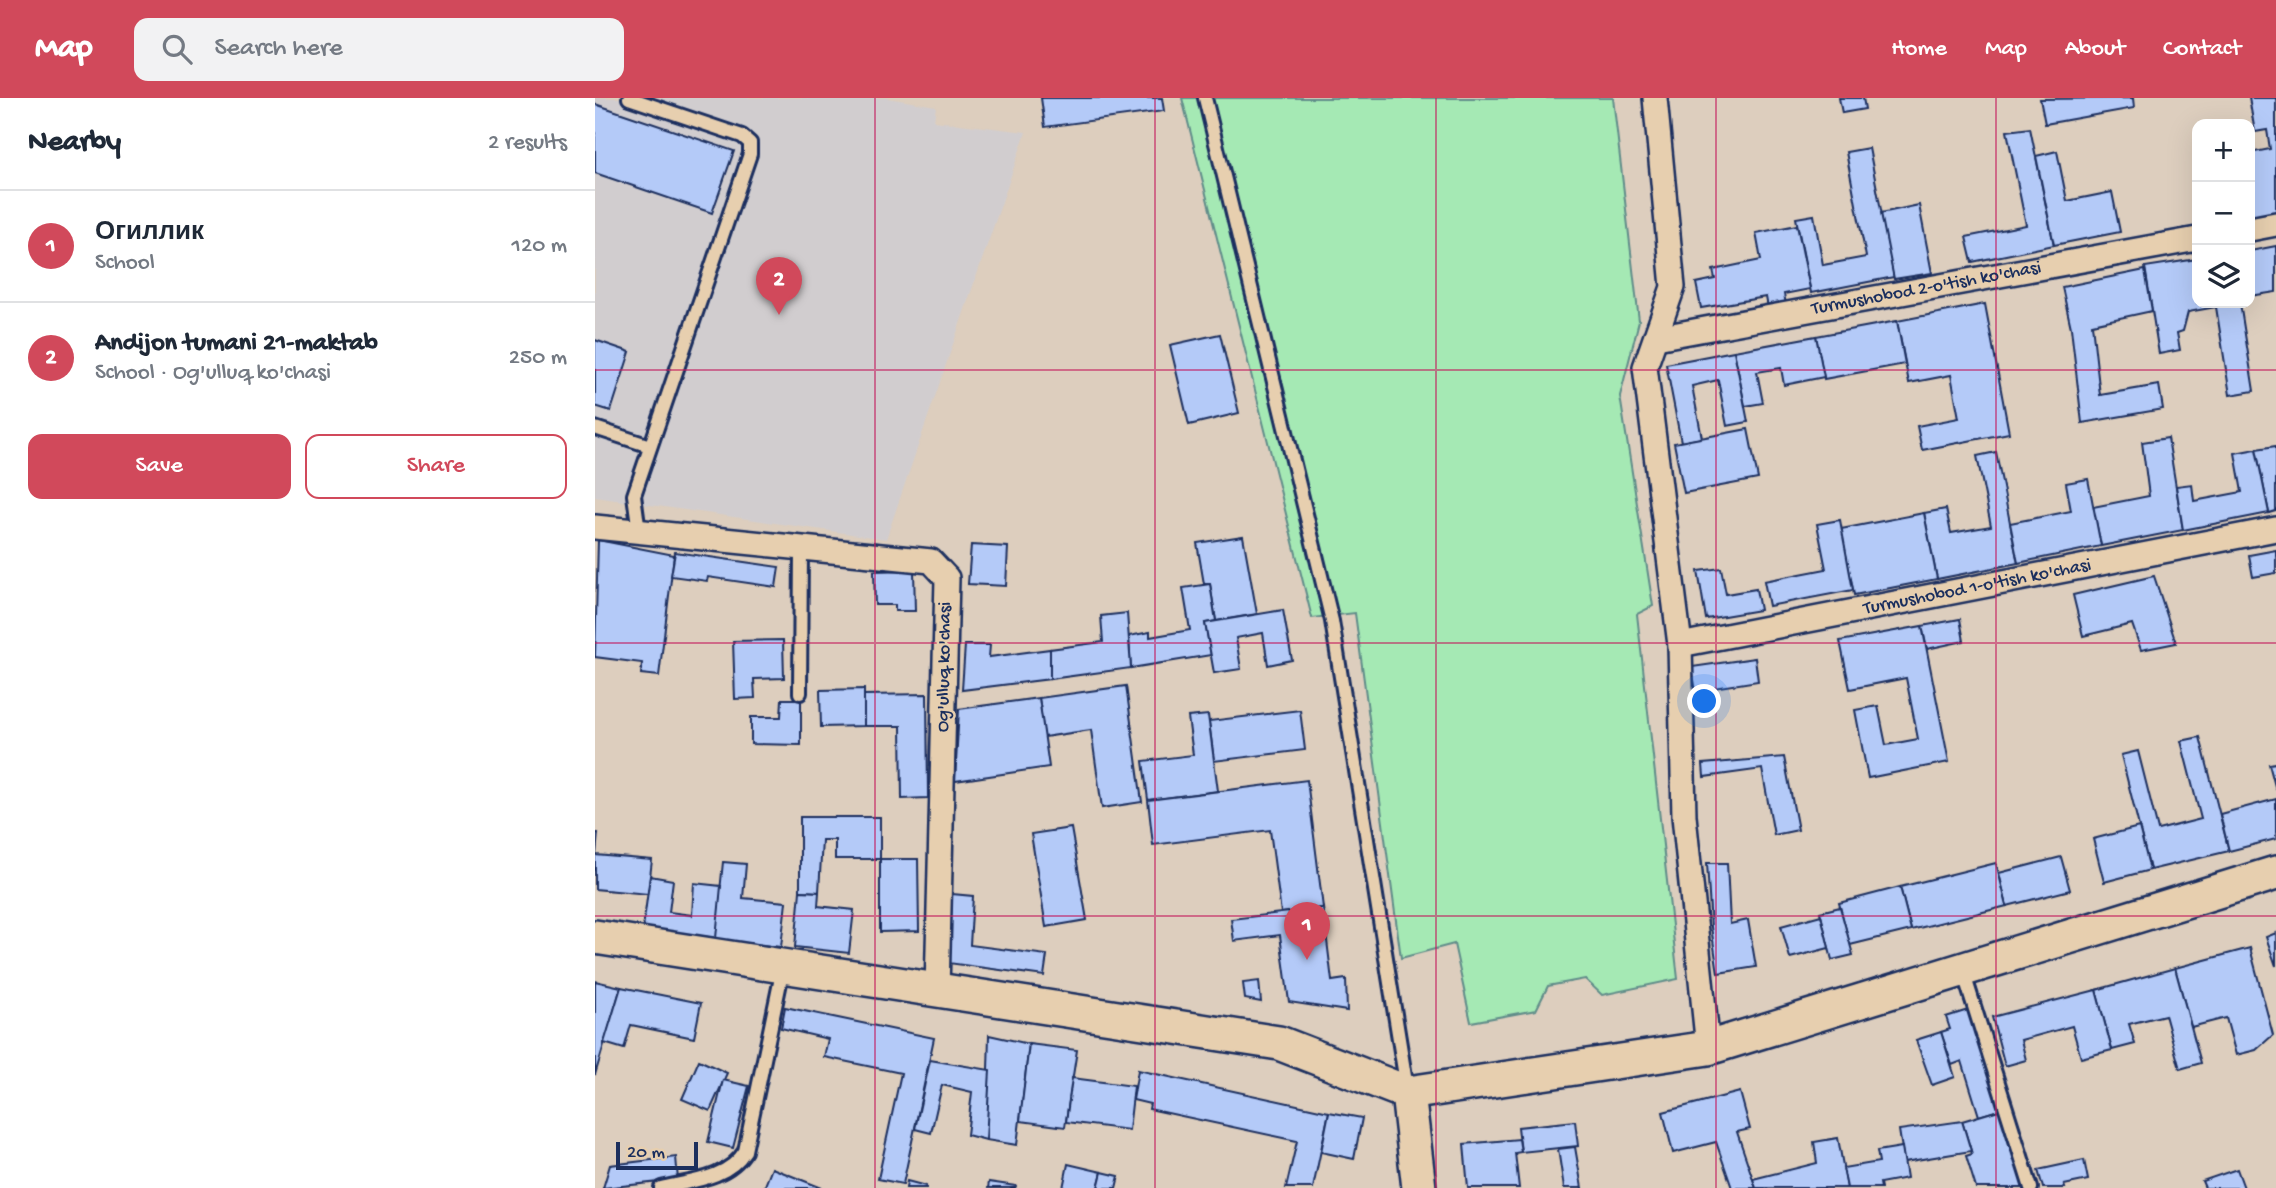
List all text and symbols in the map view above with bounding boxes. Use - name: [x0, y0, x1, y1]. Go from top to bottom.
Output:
- search box: [134, 18, 624, 81]
- text: Map: [35, 30, 92, 68]
- icon: search: [158, 30, 196, 68]
- text: Search here: [214, 34, 343, 65]
- text: Home: [1891, 35, 1947, 64]
- text: Map: [1985, 35, 2027, 64]
- text: About: [2065, 35, 2125, 64]
- text: Contact: [2163, 35, 2241, 64]
- map controls: [2192, 119, 2255, 308]
- button: +: [2192, 119, 2255, 182]
- text: Nearby: [28, 126, 121, 161]
- text: 2 results: [488, 130, 567, 157]
- button: −: [2192, 182, 2255, 245]
- text: Огиллик: [95, 219, 204, 250]
- text: 1: [46, 233, 56, 260]
- text: 120 m: [512, 233, 567, 260]
- button: layers: [2192, 245, 2255, 308]
- text: School: [95, 250, 155, 277]
- street label: Turmushobod 2-o'tish ko'chasi: [1809, 256, 2043, 321]
- pin: 2: [756, 257, 802, 315]
- text: Andijon tumani 21-maktab: [95, 329, 378, 360]
- text: 2: [45, 345, 57, 372]
- text: 250 m: [509, 345, 567, 372]
- text: School · Og'ulluq ko'chasi: [95, 360, 331, 387]
- button: Save: [28, 434, 291, 499]
- button: Share: [305, 434, 567, 499]
- street label: Turmushobod 1-o'tish ko'chasi: [1861, 554, 2093, 621]
- street label: Og'ulluq ko'chasi: [932, 601, 958, 733]
- your location: [1687, 684, 1721, 718]
- pin: 1: [1284, 902, 1330, 960]
- scale bar: [616, 1139, 698, 1171]
- text: 20 m: [627, 1142, 665, 1165]

